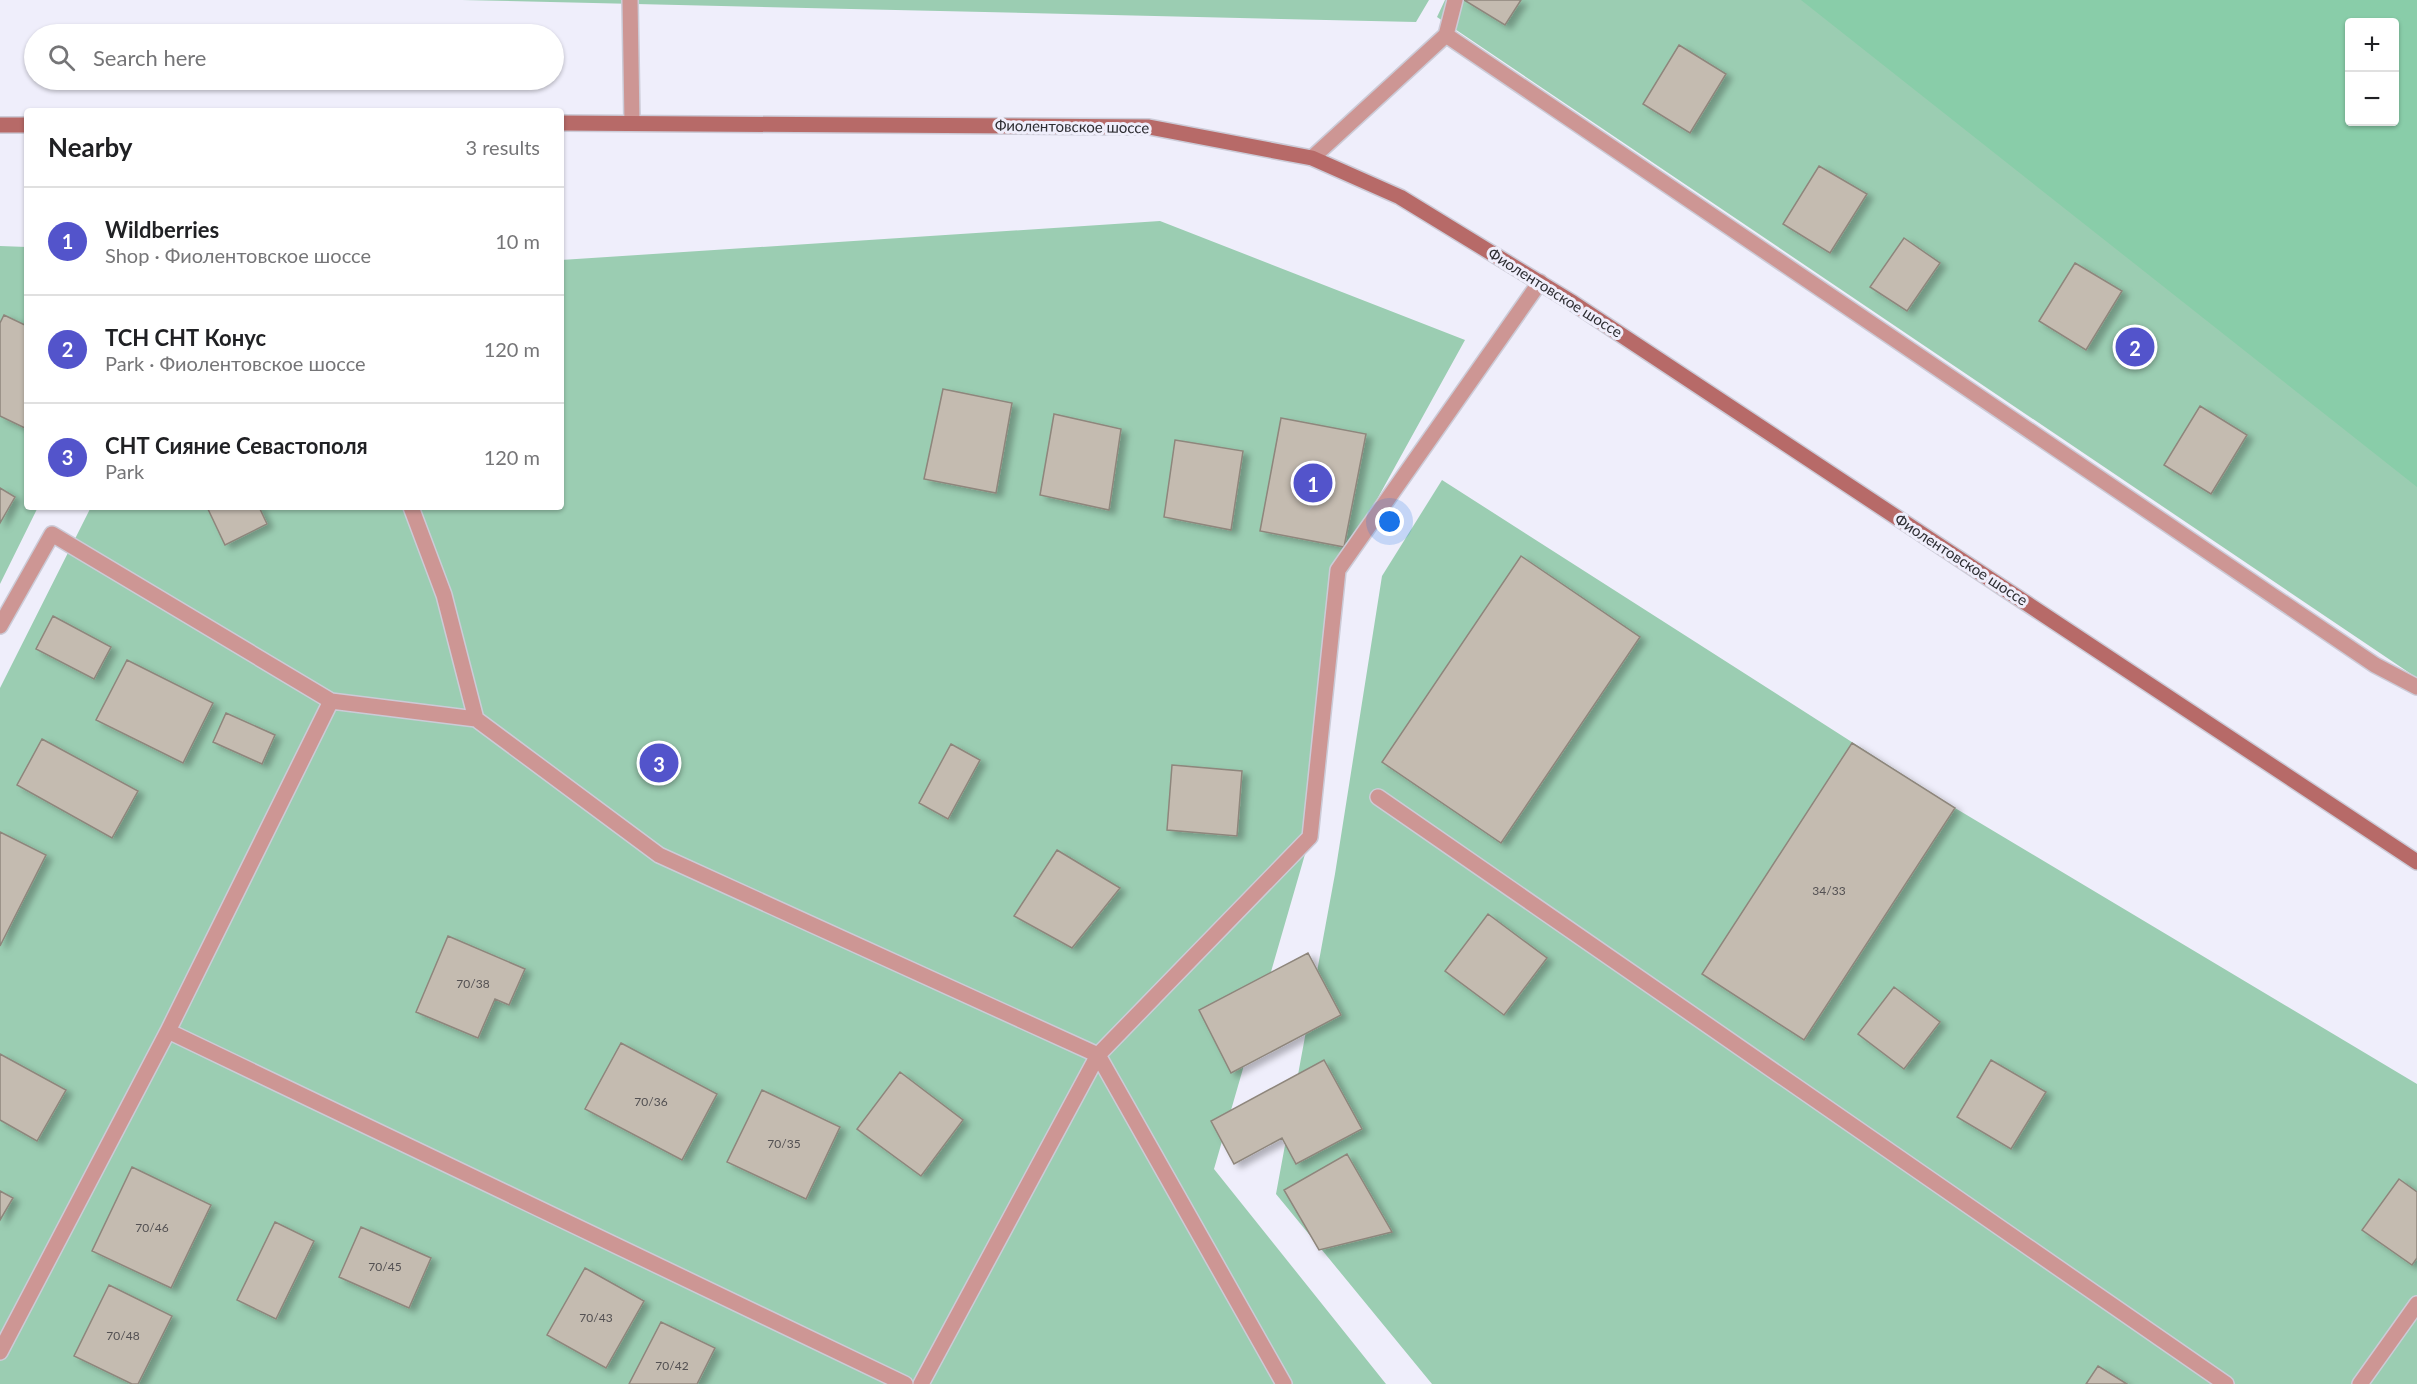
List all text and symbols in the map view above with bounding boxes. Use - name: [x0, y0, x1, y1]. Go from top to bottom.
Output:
- map controls: [2345, 18, 2399, 126]
- button: +: [2345, 18, 2399, 72]
- search box: [24, 24, 564, 90]
- icon: search: [45, 41, 78, 74]
- text: Search here: [93, 44, 206, 71]
- button: −: [2345, 72, 2399, 126]
- street label: Фиолентовское шоссе: [995, 116, 1150, 136]
- text: Nearby: [48, 131, 133, 163]
- text: 3 results: [465, 135, 540, 159]
- text: Wildberries: [105, 216, 219, 243]
- text: 1: [62, 229, 73, 253]
- text: 10 m: [495, 229, 540, 253]
- text: Shop · Фиолентовское шоссе: [105, 243, 371, 267]
- street label: Фиолентовское шоссе: [1485, 244, 1626, 341]
- text: ТСН СНТ Конус: [105, 324, 266, 351]
- pin: 2: [2116, 324, 2154, 370]
- text: 2: [62, 337, 73, 361]
- text: 120 m: [484, 337, 540, 361]
- text: Park · Фиолентовское шоссе: [105, 351, 366, 375]
- text: СНТ Сияние Севастополя: [105, 432, 368, 459]
- text: 3: [62, 445, 73, 469]
- text: 120 m: [484, 445, 540, 469]
- text: Park: [105, 459, 144, 483]
- pin: 1: [1294, 460, 1332, 506]
- your location: [1375, 507, 1404, 536]
- street label: Фиолентовское шоссе: [1892, 510, 2031, 609]
- pin: 3: [640, 740, 678, 786]
- house number: 34/33: [1812, 883, 1846, 898]
- house number: 70/38: [456, 976, 490, 991]
- house number: 70/36: [634, 1094, 668, 1109]
- house number: 70/35: [767, 1136, 801, 1151]
- house number: 70/46: [135, 1220, 169, 1235]
- house number: 70/45: [368, 1259, 402, 1274]
- house number: 70/43: [579, 1310, 613, 1325]
- house number: 70/48: [106, 1328, 140, 1343]
- house number: 70/42: [655, 1358, 689, 1373]

